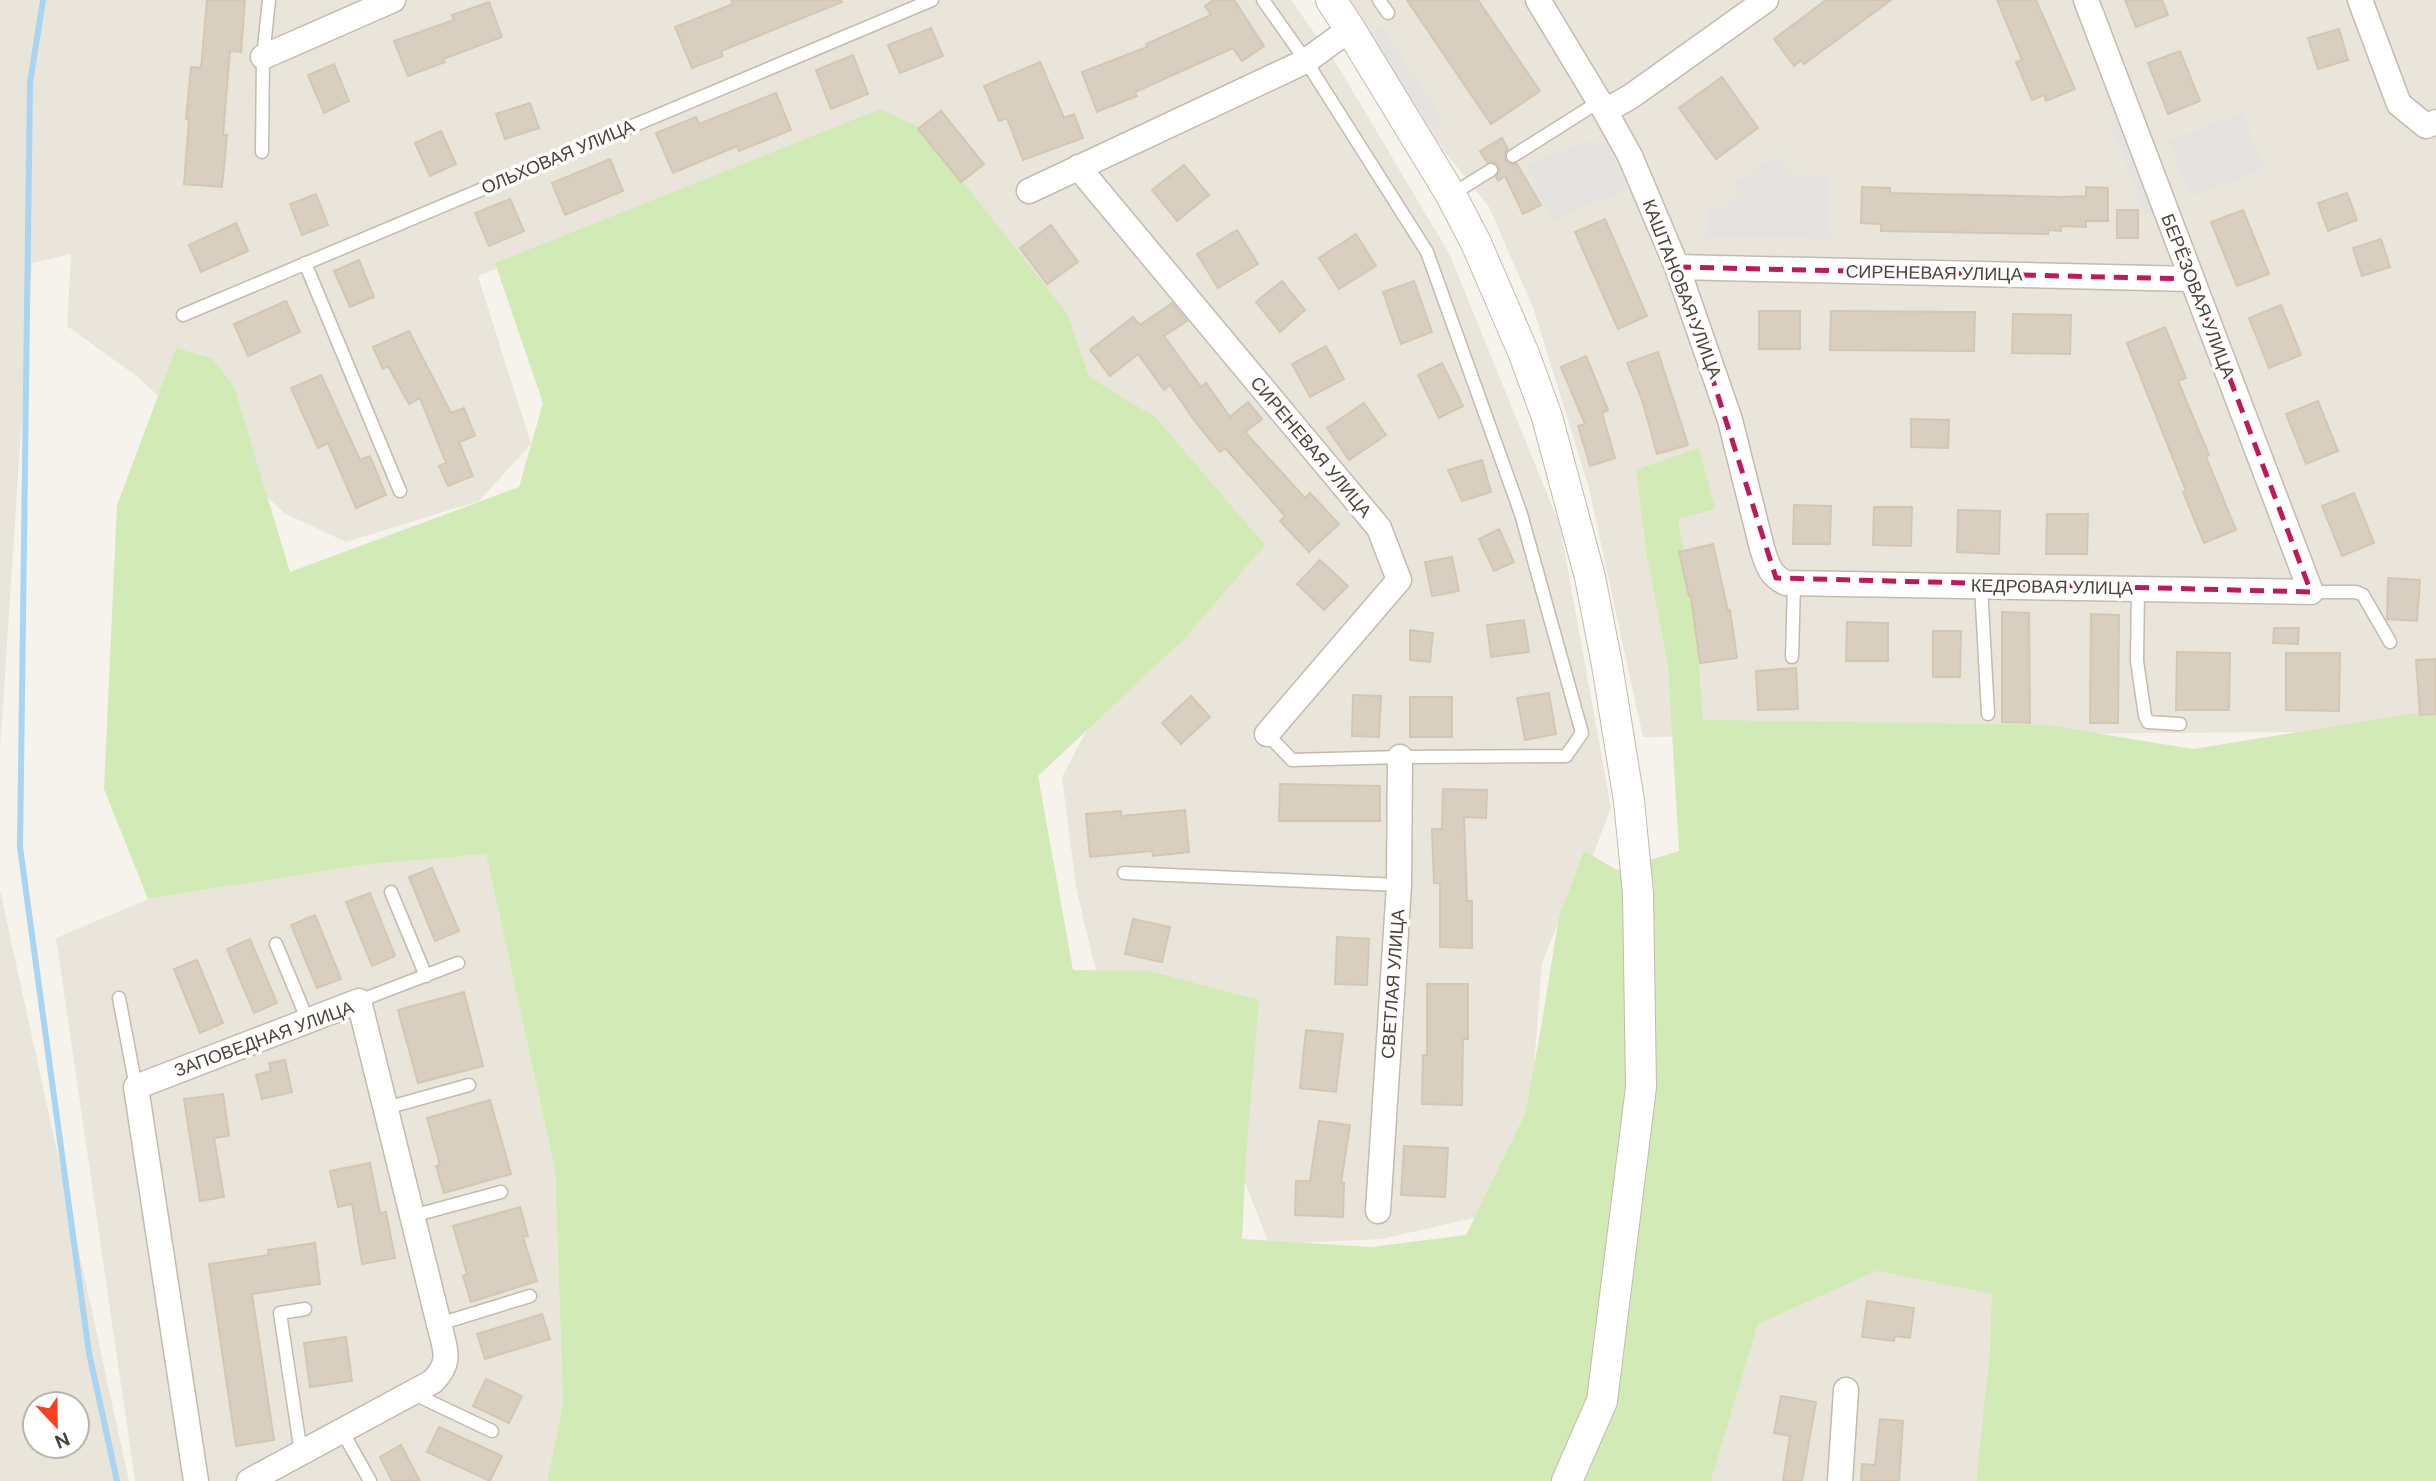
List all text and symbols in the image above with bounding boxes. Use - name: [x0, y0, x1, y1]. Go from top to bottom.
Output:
- street label: ОЛЬХОВАЯ УЛИЦА: [478, 114, 638, 200]
- street label: КАШТАНОВАЯ УЛИЦА: [1637, 196, 1727, 382]
- street label: БЕРЁЗОВАЯ УЛИЦА: [2156, 210, 2240, 382]
- street label: СИРЕНЕВАЯ УЛИЦА: [1845, 259, 2023, 287]
- street label: СИРЕНЕВАЯ УЛИЦА: [1245, 371, 1377, 523]
- street label: КЕДРОВАЯ УЛИЦА: [1971, 574, 2133, 600]
- street label: СВЕТЛАЯ УЛИЦА: [1376, 908, 1410, 1060]
- street label: ЗАПОВЕДНАЯ УЛИЦА: [171, 995, 357, 1083]
- north arrow: [21, 1390, 91, 1460]
- text: N: [51, 1426, 73, 1454]

